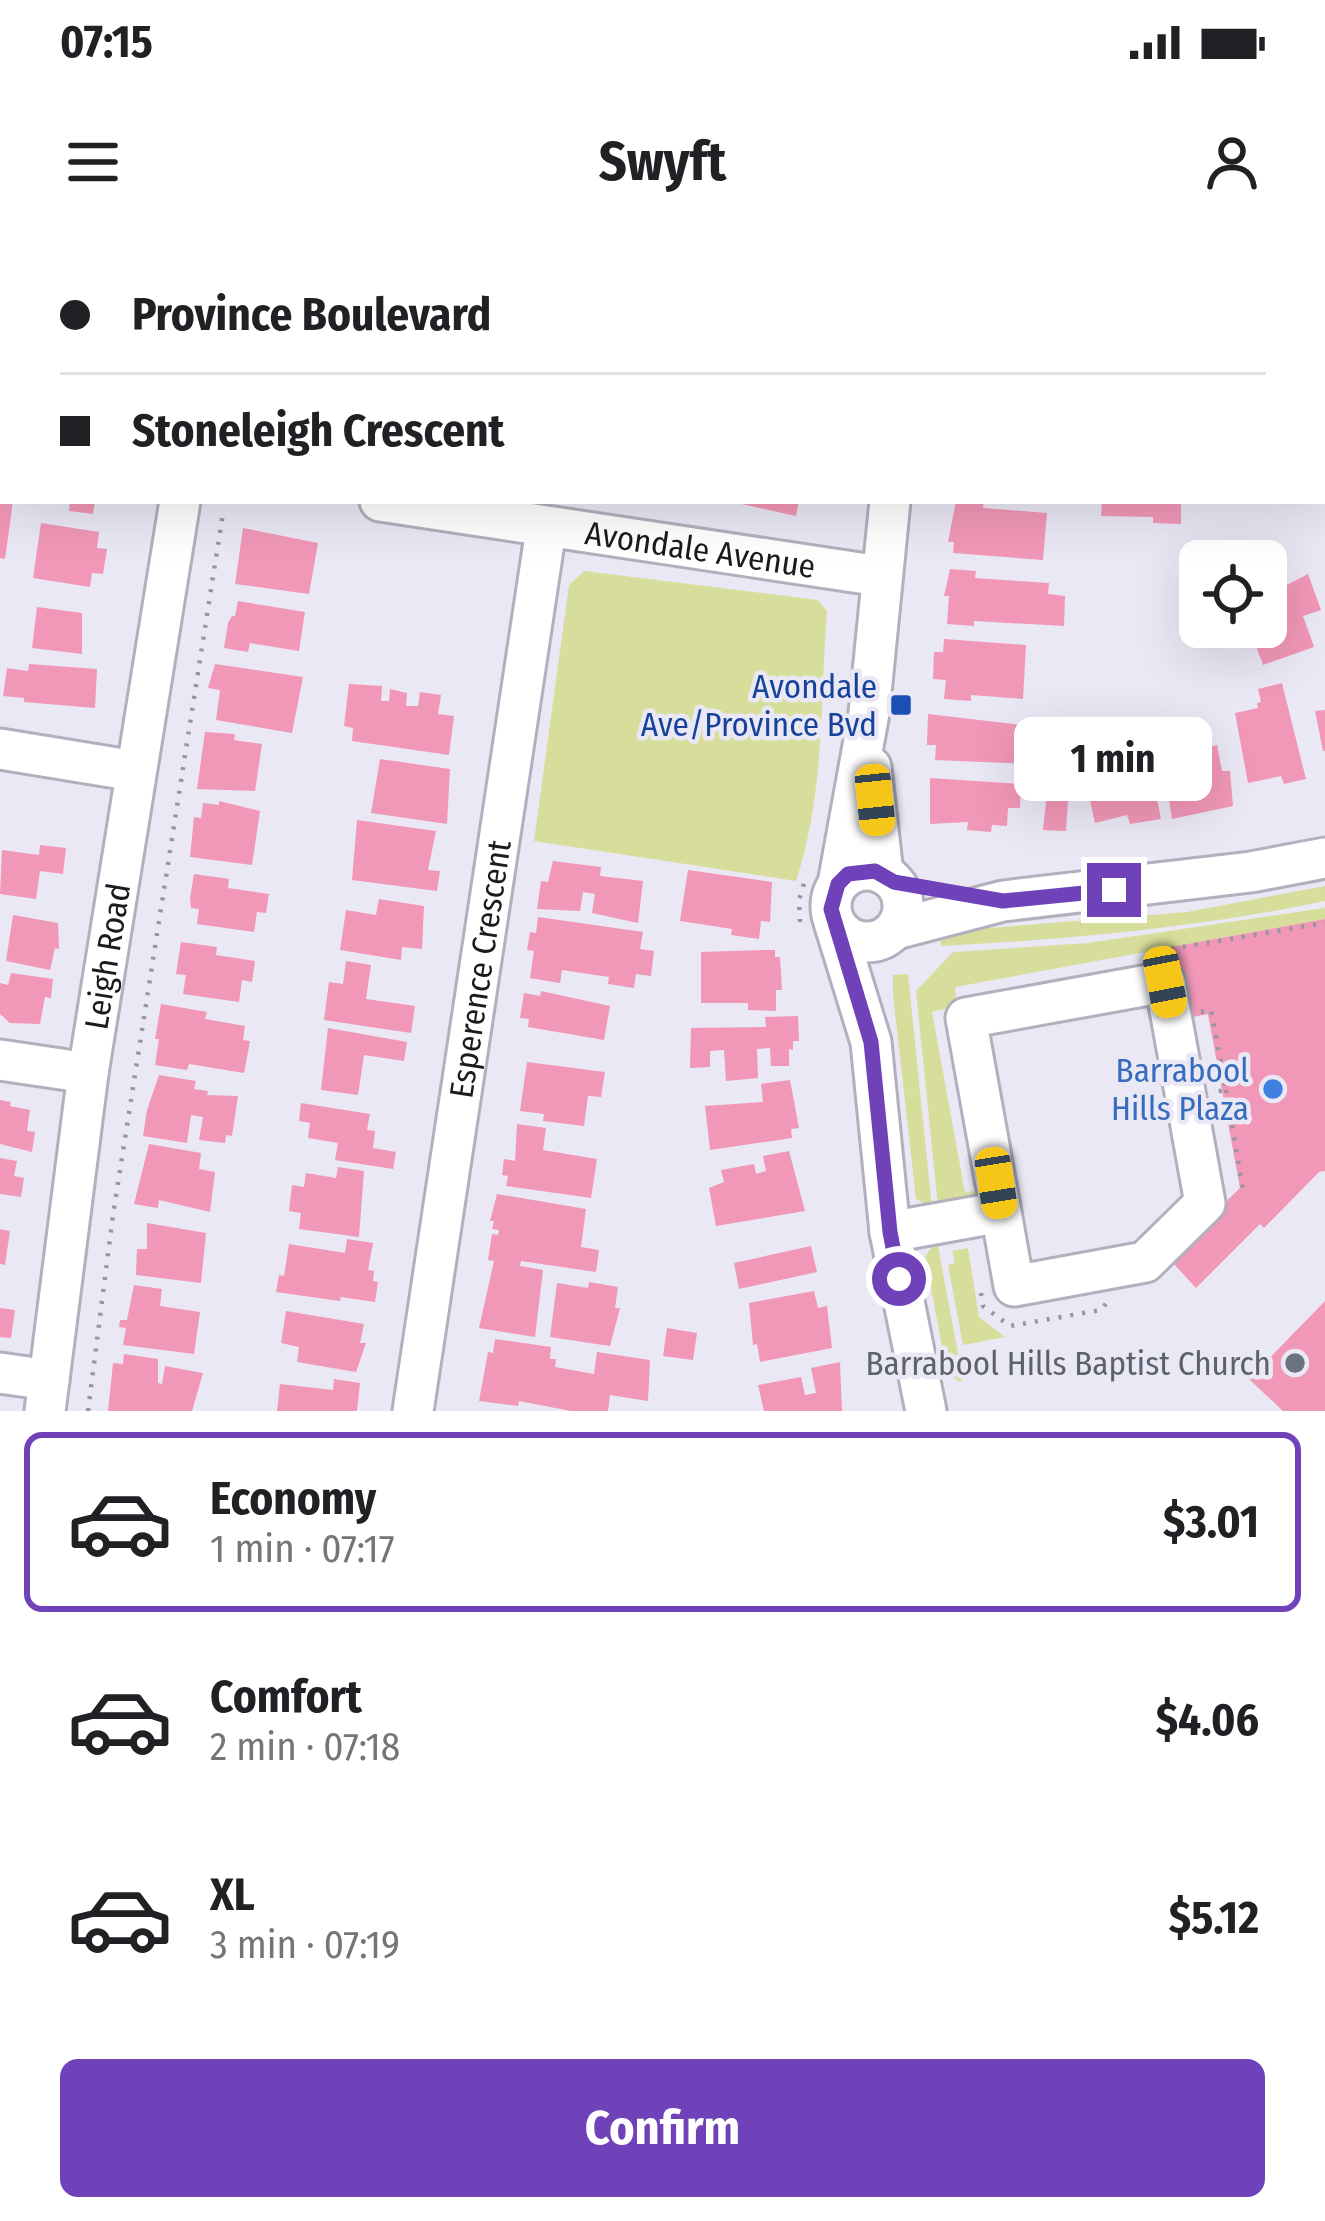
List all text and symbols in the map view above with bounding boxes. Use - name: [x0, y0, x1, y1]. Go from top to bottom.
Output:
- text: 07:15: [60, 15, 153, 69]
- icon: menu: [60, 129, 126, 195]
- icon: person: [1199, 129, 1265, 195]
- text: Swyft: [599, 130, 726, 194]
- text: Province Boulevard: [132, 288, 491, 342]
- text: Stoneleigh Crescent: [132, 404, 504, 458]
- street label: Avondale Avenue: [583, 513, 818, 587]
- map controls: [1179, 540, 1287, 648]
- button: locate: [1179, 540, 1287, 648]
- place label: Avondale Ave/Province Bvd: [641, 667, 877, 745]
- marker: Avondale Ave/Province Bvd: [888, 692, 914, 718]
- callout: 1 min: [1015, 716, 1213, 800]
- text: 1 min: [1071, 736, 1155, 782]
- car: [853, 762, 897, 838]
- street label: Esperence Crescent: [441, 837, 520, 1101]
- route end: [1087, 863, 1141, 917]
- street label: Leigh Road: [76, 880, 139, 1032]
- car: [1140, 943, 1190, 1021]
- place label: Barrabool Hills Plaza: [1111, 1051, 1249, 1129]
- marker: Barrabool Hills Plaza: [1260, 1076, 1286, 1102]
- car: [973, 1145, 1019, 1221]
- route start: [872, 1252, 926, 1306]
- place label: Barrabool Hills Baptist Church: [866, 1344, 1271, 1384]
- marker: Barrabool Hills Baptist Church: [1282, 1350, 1308, 1376]
- icon: car: [66, 1468, 174, 1576]
- text: Economy: [210, 1472, 376, 1526]
- text: $3.01: [1163, 1495, 1259, 1549]
- text: 1 min · 07:17: [210, 1526, 394, 1572]
- icon: car: [66, 1666, 174, 1774]
- text: Comfort: [210, 1670, 362, 1724]
- text: $4.06: [1156, 1693, 1259, 1747]
- text: 2 min · 07:18: [210, 1724, 400, 1770]
- icon: car: [66, 1864, 174, 1972]
- text: XL: [210, 1868, 255, 1922]
- text: $5.12: [1169, 1891, 1259, 1945]
- text: 3 min · 07:19: [210, 1922, 400, 1968]
- button: Confirm: [60, 2059, 1265, 2197]

